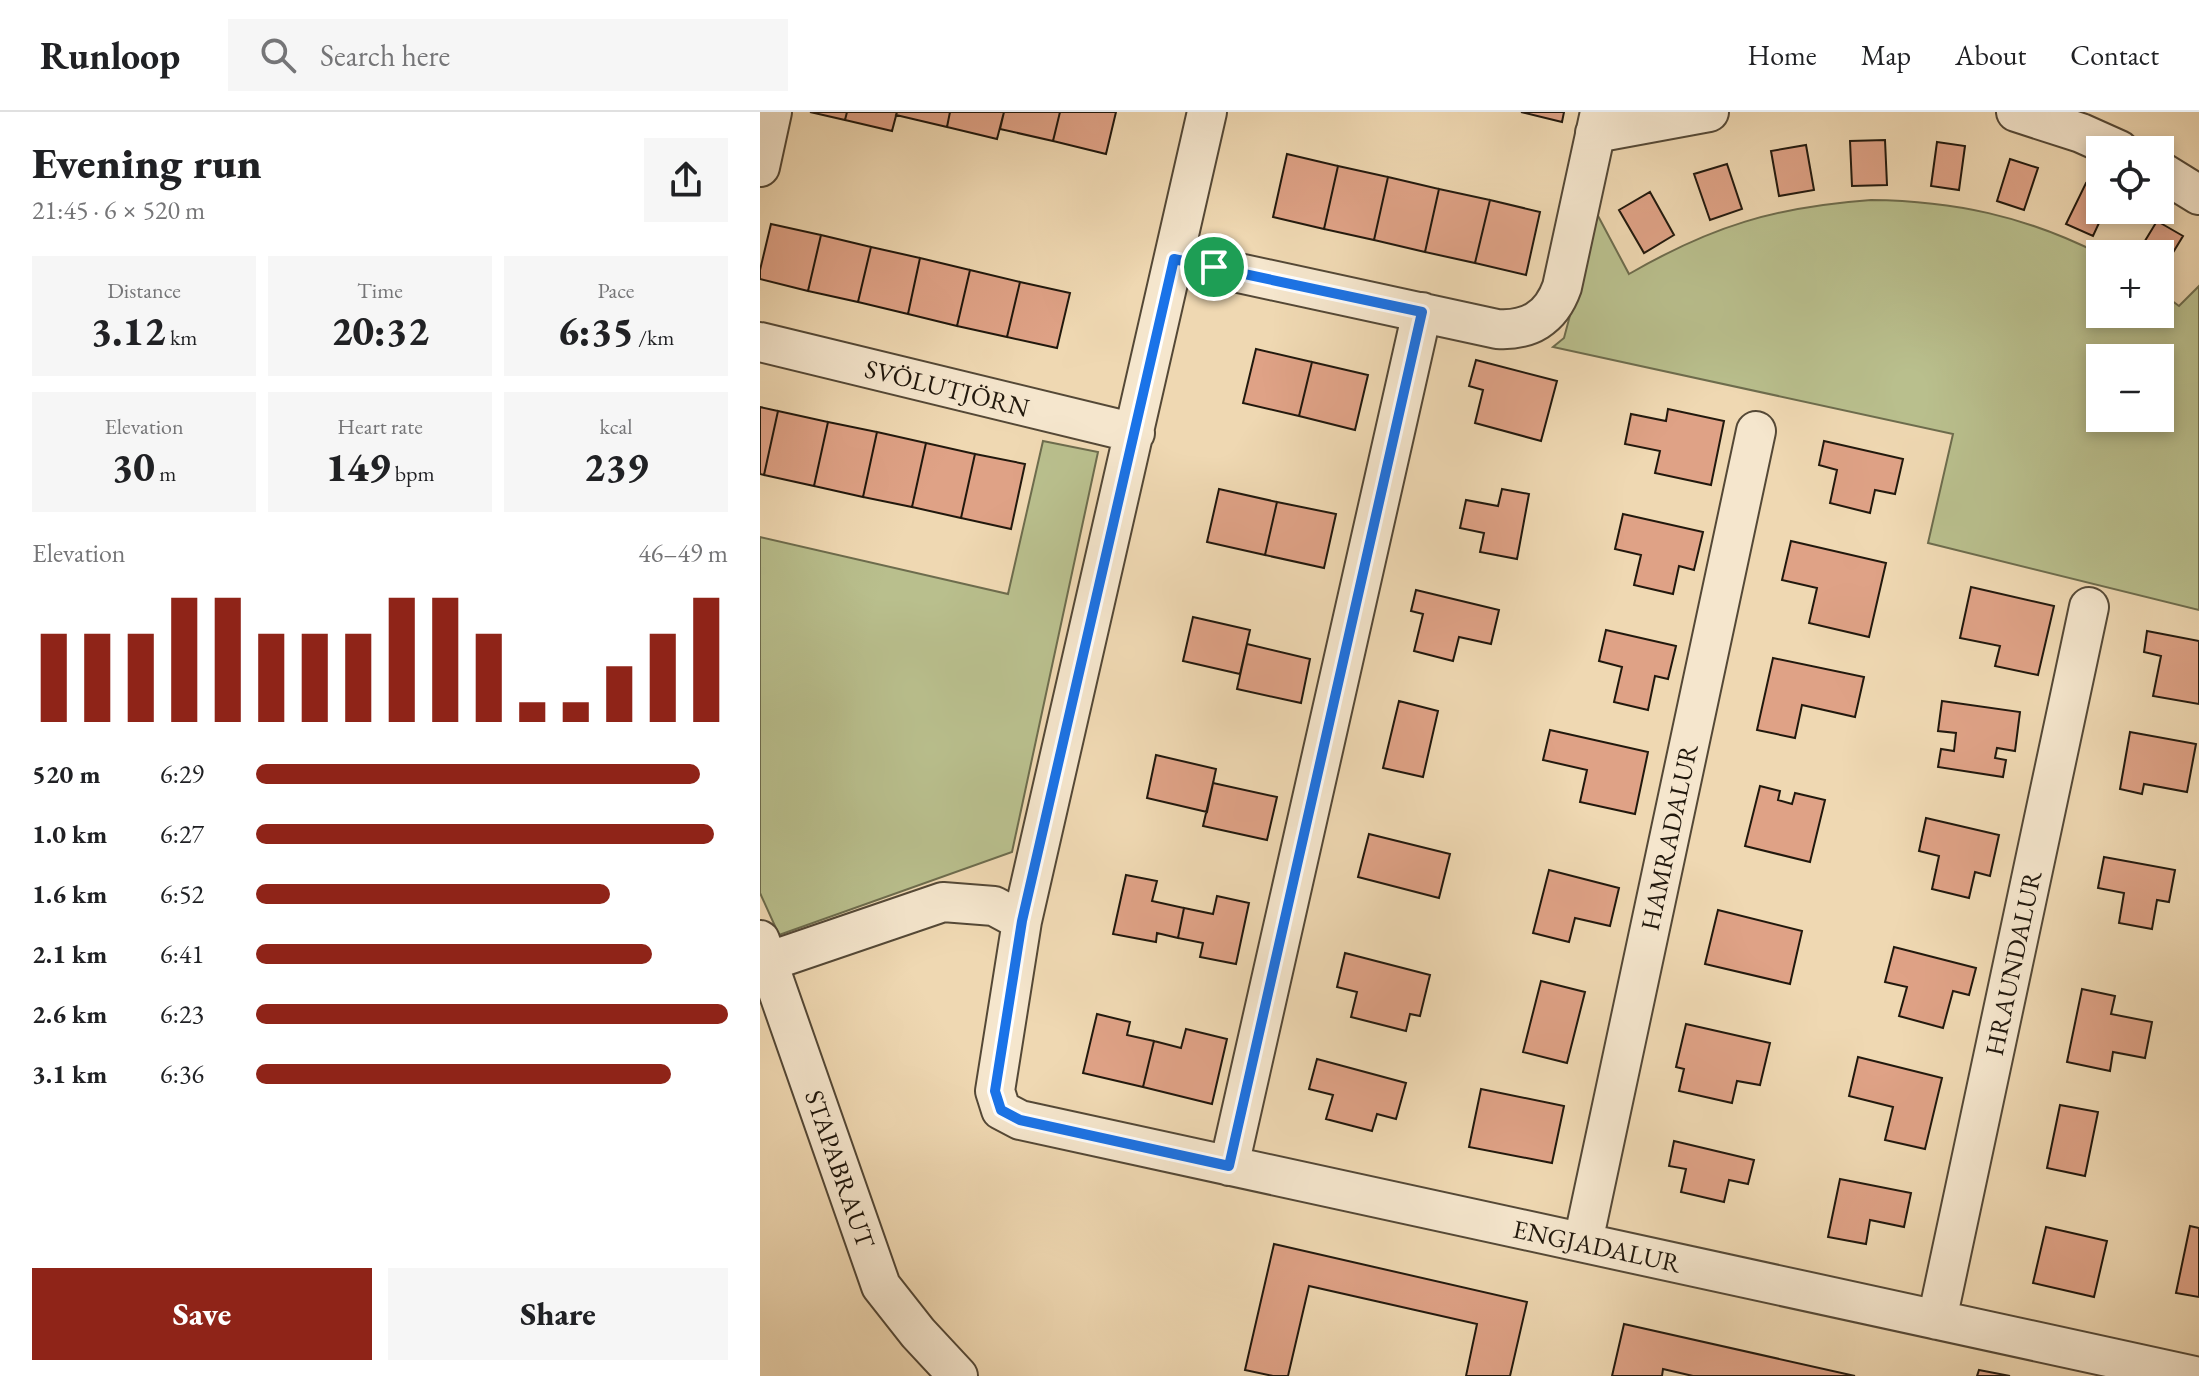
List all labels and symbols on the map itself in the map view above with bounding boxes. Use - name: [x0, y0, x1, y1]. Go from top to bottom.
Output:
- pin: [1180, 233, 1248, 301]
- street label: SVÖLUTJÖRN: [861, 351, 1033, 425]
- street label: HAMRADALUR: [1633, 740, 1705, 933]
- street label: HRAUNDALUR: [1977, 867, 2049, 1059]
- street label: STAPABRAUT: [797, 1086, 883, 1253]
- street label: ENGJADALUR: [1510, 1212, 1684, 1280]

